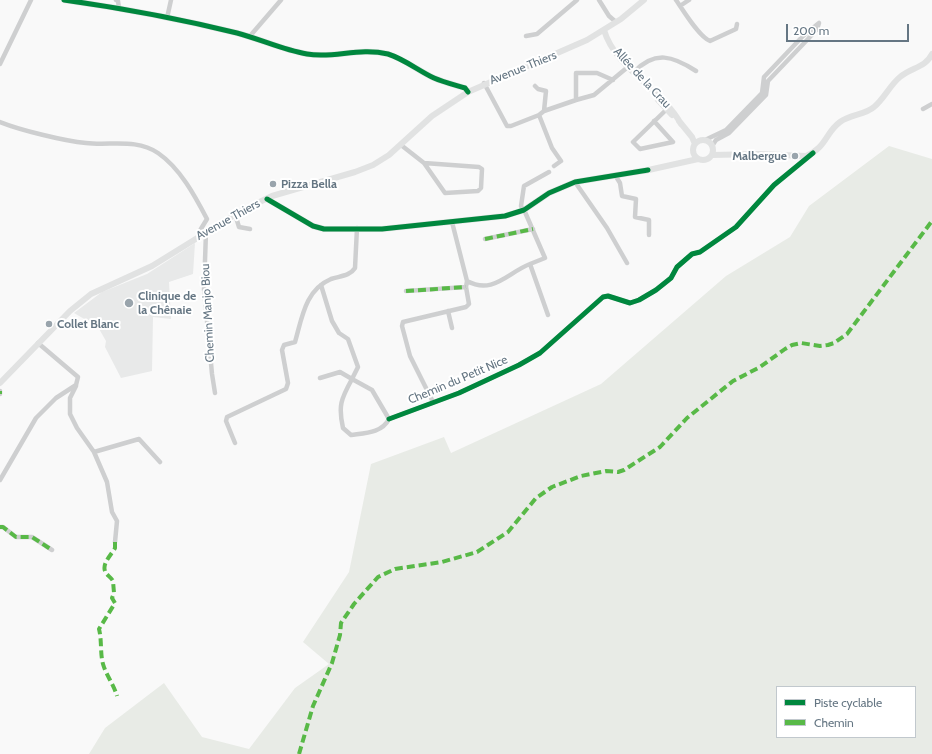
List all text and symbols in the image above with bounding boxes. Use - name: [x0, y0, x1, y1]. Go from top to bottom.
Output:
- scale bar: [788, 16, 911, 42]
- text: 200 m: [793, 23, 829, 38]
- street label: Allée de la Crau: [610, 45, 674, 111]
- street label: Avenue Thiers: [487, 48, 559, 88]
- place label: Malbergue: [732, 149, 787, 163]
- marker: Malbergue: [790, 151, 800, 161]
- place label: Pizza Bella: [281, 177, 337, 191]
- marker: Pizza Bella: [268, 179, 278, 189]
- street label: Avenue Thiers: [193, 196, 263, 244]
- street label: Chemin Manjo Biou: [198, 263, 218, 363]
- place label: Clinique de la Chênaie: [138, 289, 196, 317]
- marker: Clinique de la Chênaie: [123, 297, 135, 309]
- place label: Collet Blanc: [57, 317, 119, 331]
- marker: Collet Blanc: [44, 319, 54, 329]
- street label: Chemin du Petit Nice: [406, 353, 510, 407]
- legend: [776, 686, 916, 738]
- text: Piste cyclable: [814, 695, 882, 710]
- text: Chemin: [814, 715, 854, 730]

